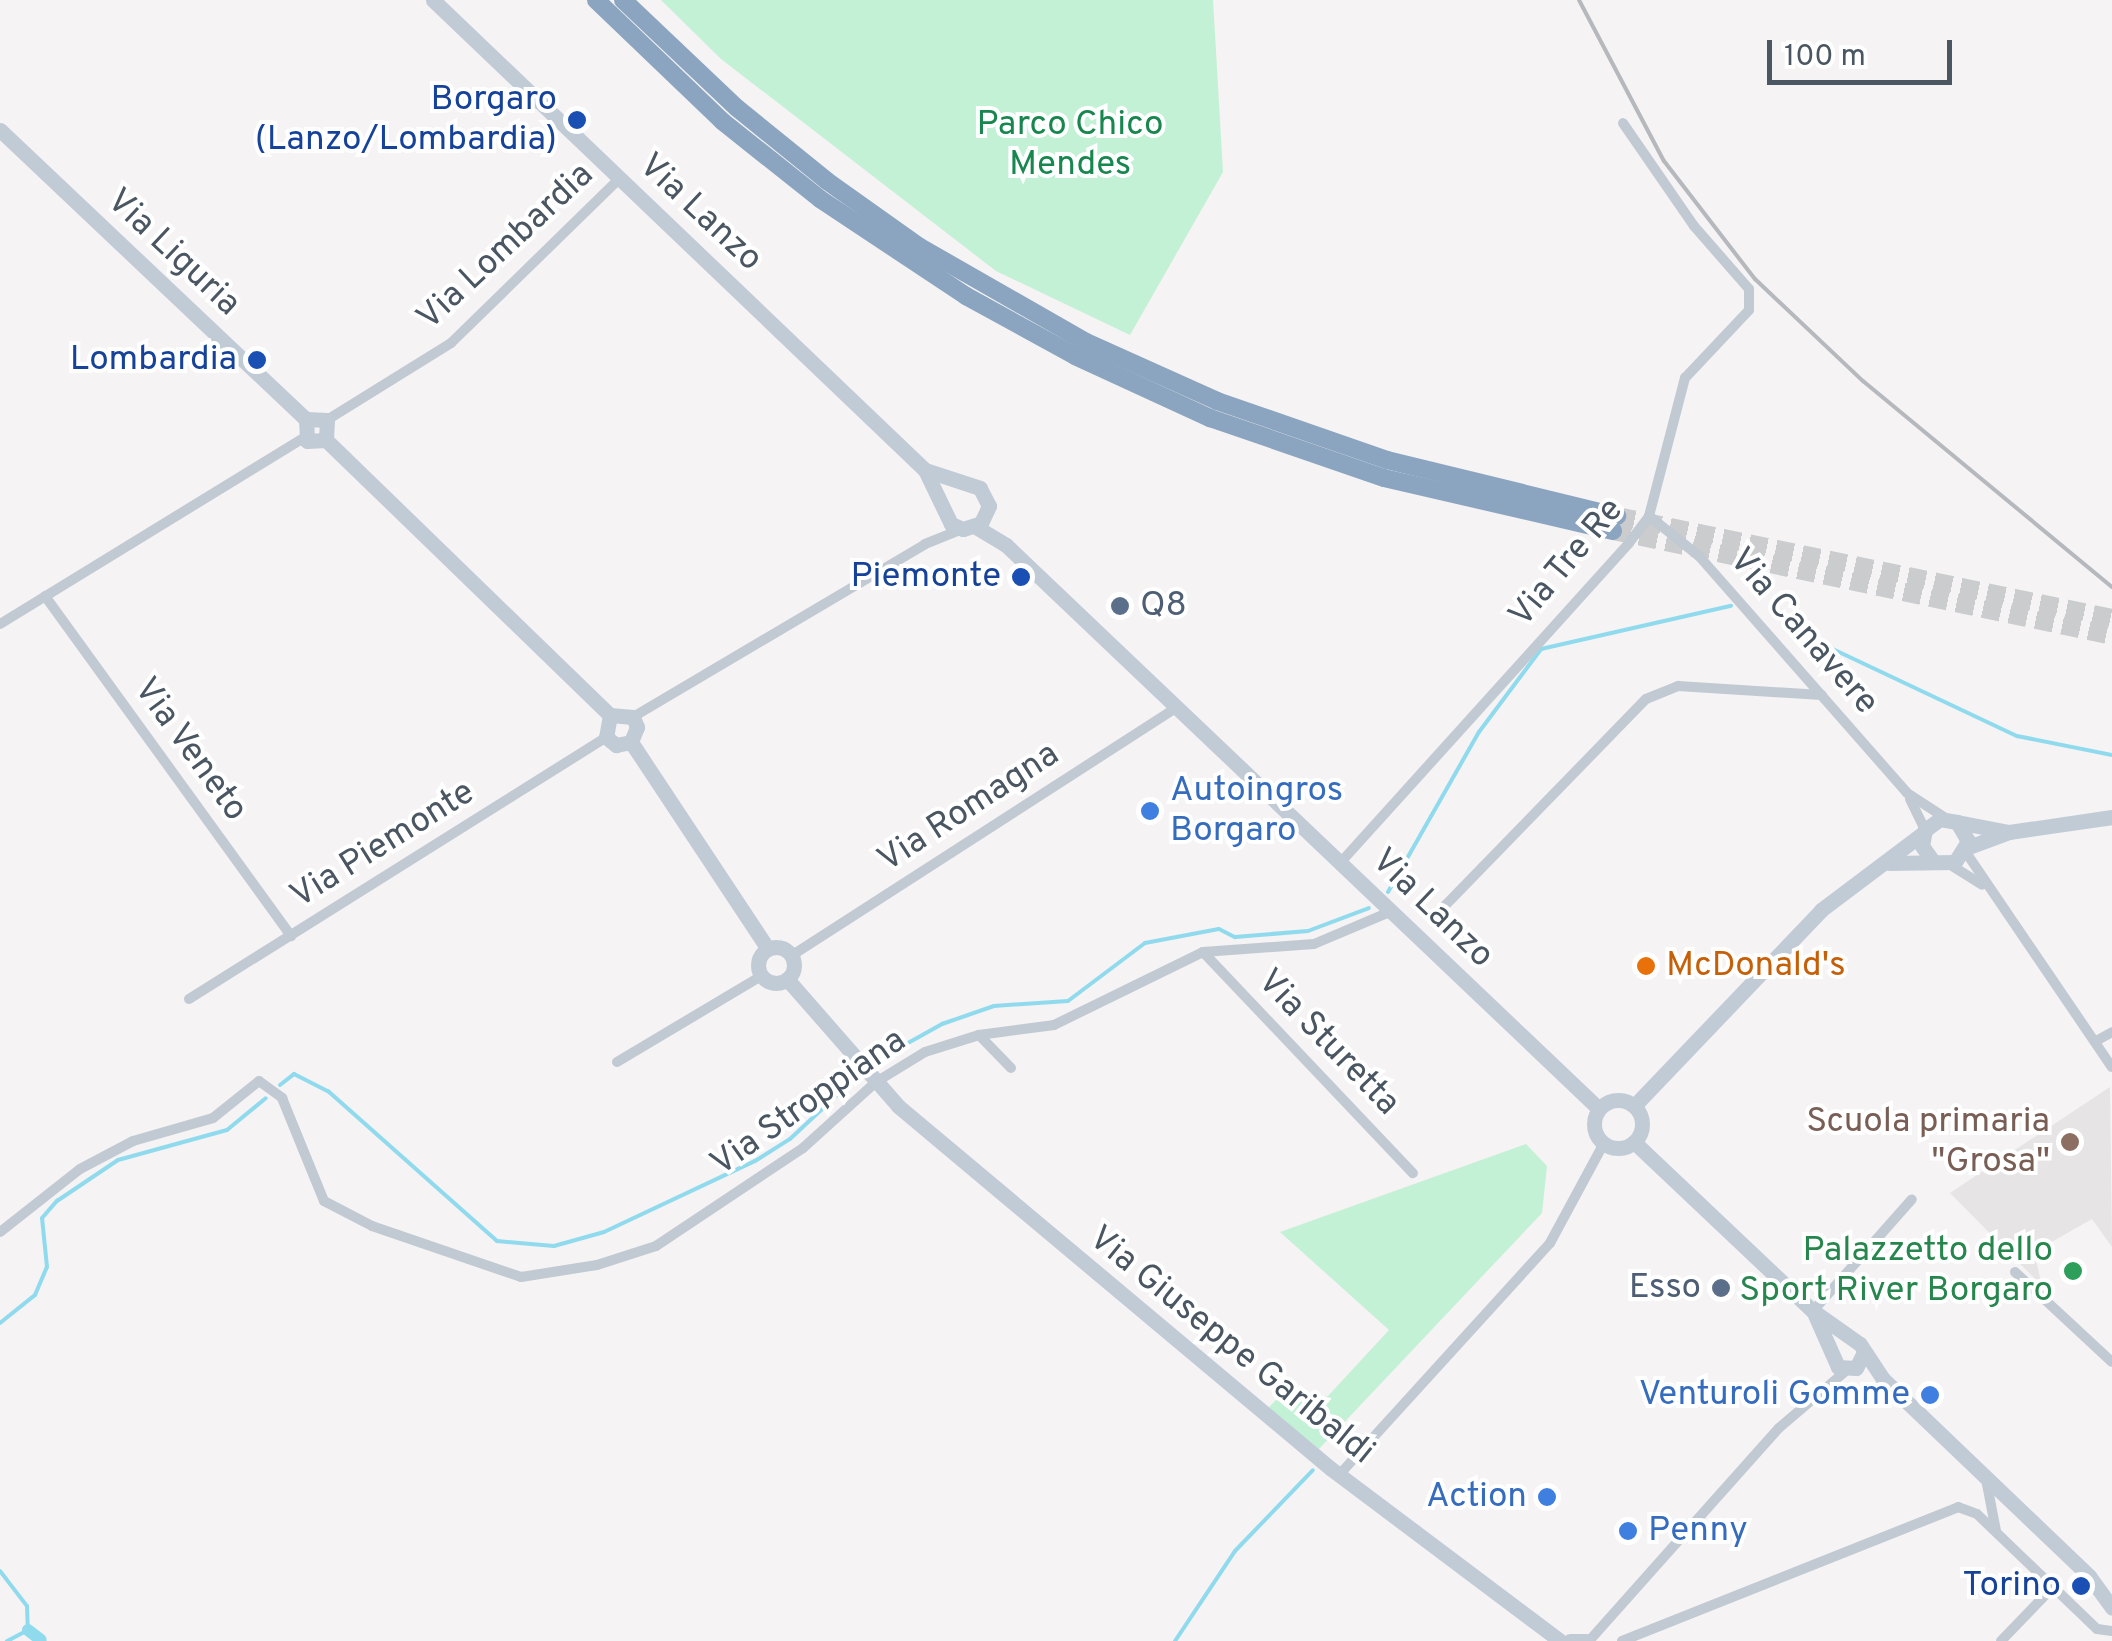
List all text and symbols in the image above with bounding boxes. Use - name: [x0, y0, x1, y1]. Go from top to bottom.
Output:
- scale bar: [1772, 20, 1957, 82]
- text: 100 m: [1784, 39, 1866, 76]
- place label: Borgaro (Lanzo/Lombardia): [255, 79, 557, 161]
- park label: Parco Chico Mendes: [976, 104, 1164, 186]
- marker: Borgaro (Lanzo/Lombardia): [566, 109, 588, 131]
- street label: Via Lanzo: [630, 145, 770, 281]
- street label: Via Lombardia: [409, 155, 603, 339]
- street label: Via Liguria: [98, 181, 248, 325]
- place label: Lombardia: [70, 339, 237, 381]
- marker: Lombardia: [246, 349, 268, 371]
- street label: Via Tre Re: [1501, 489, 1633, 637]
- street label: Via Canavere: [1719, 540, 1887, 724]
- place label: Piemonte: [850, 556, 1001, 598]
- marker: Piemonte: [1010, 566, 1032, 588]
- place label: Q8: [1140, 585, 1187, 627]
- marker: Q8: [1109, 595, 1131, 617]
- street label: Via Veneto: [124, 670, 256, 830]
- street label: Via Romagna: [871, 734, 1067, 882]
- place label: Autoingros Borgaro: [1170, 770, 1343, 852]
- street label: Via Piemonte: [283, 772, 483, 918]
- marker: Autoingros Borgaro: [1139, 800, 1161, 822]
- street label: Via Lanzo: [1362, 841, 1502, 977]
- place label: McDonald's: [1666, 945, 1846, 987]
- marker: McDonald's: [1635, 955, 1657, 977]
- street label: Via Sturetta: [1248, 961, 1408, 1125]
- street label: Via Stroppiana: [703, 1020, 915, 1186]
- place label: Scuola primaria "Grosa": [1806, 1101, 2050, 1183]
- marker: Scuola primaria "Grosa": [2059, 1131, 2081, 1153]
- street label: Via Giuseppe Garibaldi: [1080, 1218, 1382, 1474]
- place label: Palazzetto dello Sport River Borgaro: [1739, 1230, 2053, 1312]
- marker: Palazzetto dello Sport River Borgaro: [2062, 1260, 2084, 1282]
- place label: Esso: [1629, 1267, 1701, 1309]
- marker: Esso: [1710, 1277, 1732, 1299]
- place label: Venturoli Gomme: [1639, 1374, 1910, 1416]
- marker: Venturoli Gomme: [1919, 1384, 1941, 1406]
- place label: Action: [1426, 1476, 1527, 1518]
- marker: Action: [1536, 1486, 1558, 1508]
- place label: Penny: [1648, 1510, 1748, 1552]
- marker: Penny: [1617, 1520, 1639, 1542]
- place label: Torino: [1962, 1565, 2061, 1607]
- marker: Torino: [2070, 1575, 2092, 1597]

